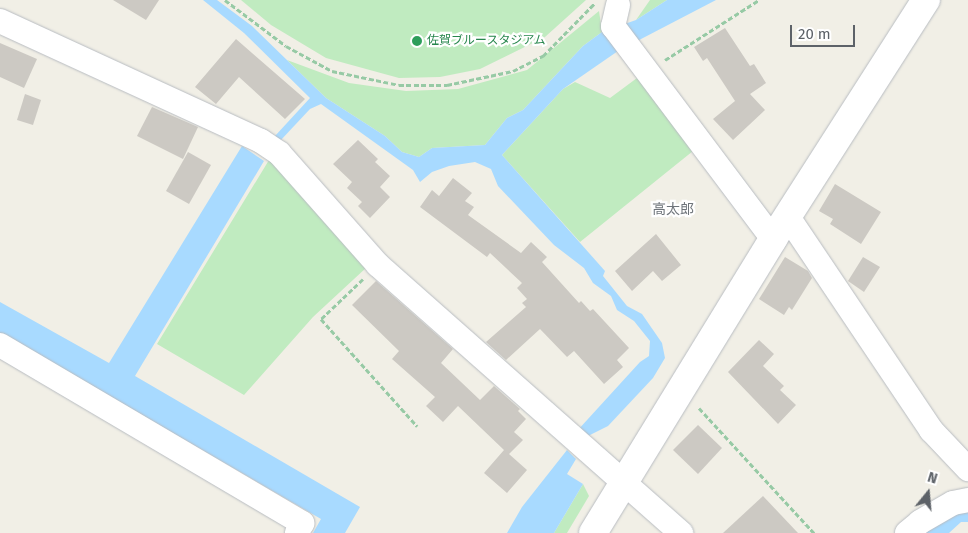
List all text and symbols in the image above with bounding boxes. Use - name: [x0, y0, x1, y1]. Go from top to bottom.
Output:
- scale bar: [793, 15, 858, 47]
- text: 20 m: [798, 25, 831, 43]
- place label: 佐賀ブルースタジアム: [427, 34, 547, 48]
- marker: 佐賀ブルースタジアム: [411, 35, 423, 47]
- district label: 高太郎: [652, 202, 694, 218]
- north arrow: [903, 468, 953, 518]
- text: N: [926, 469, 939, 488]

